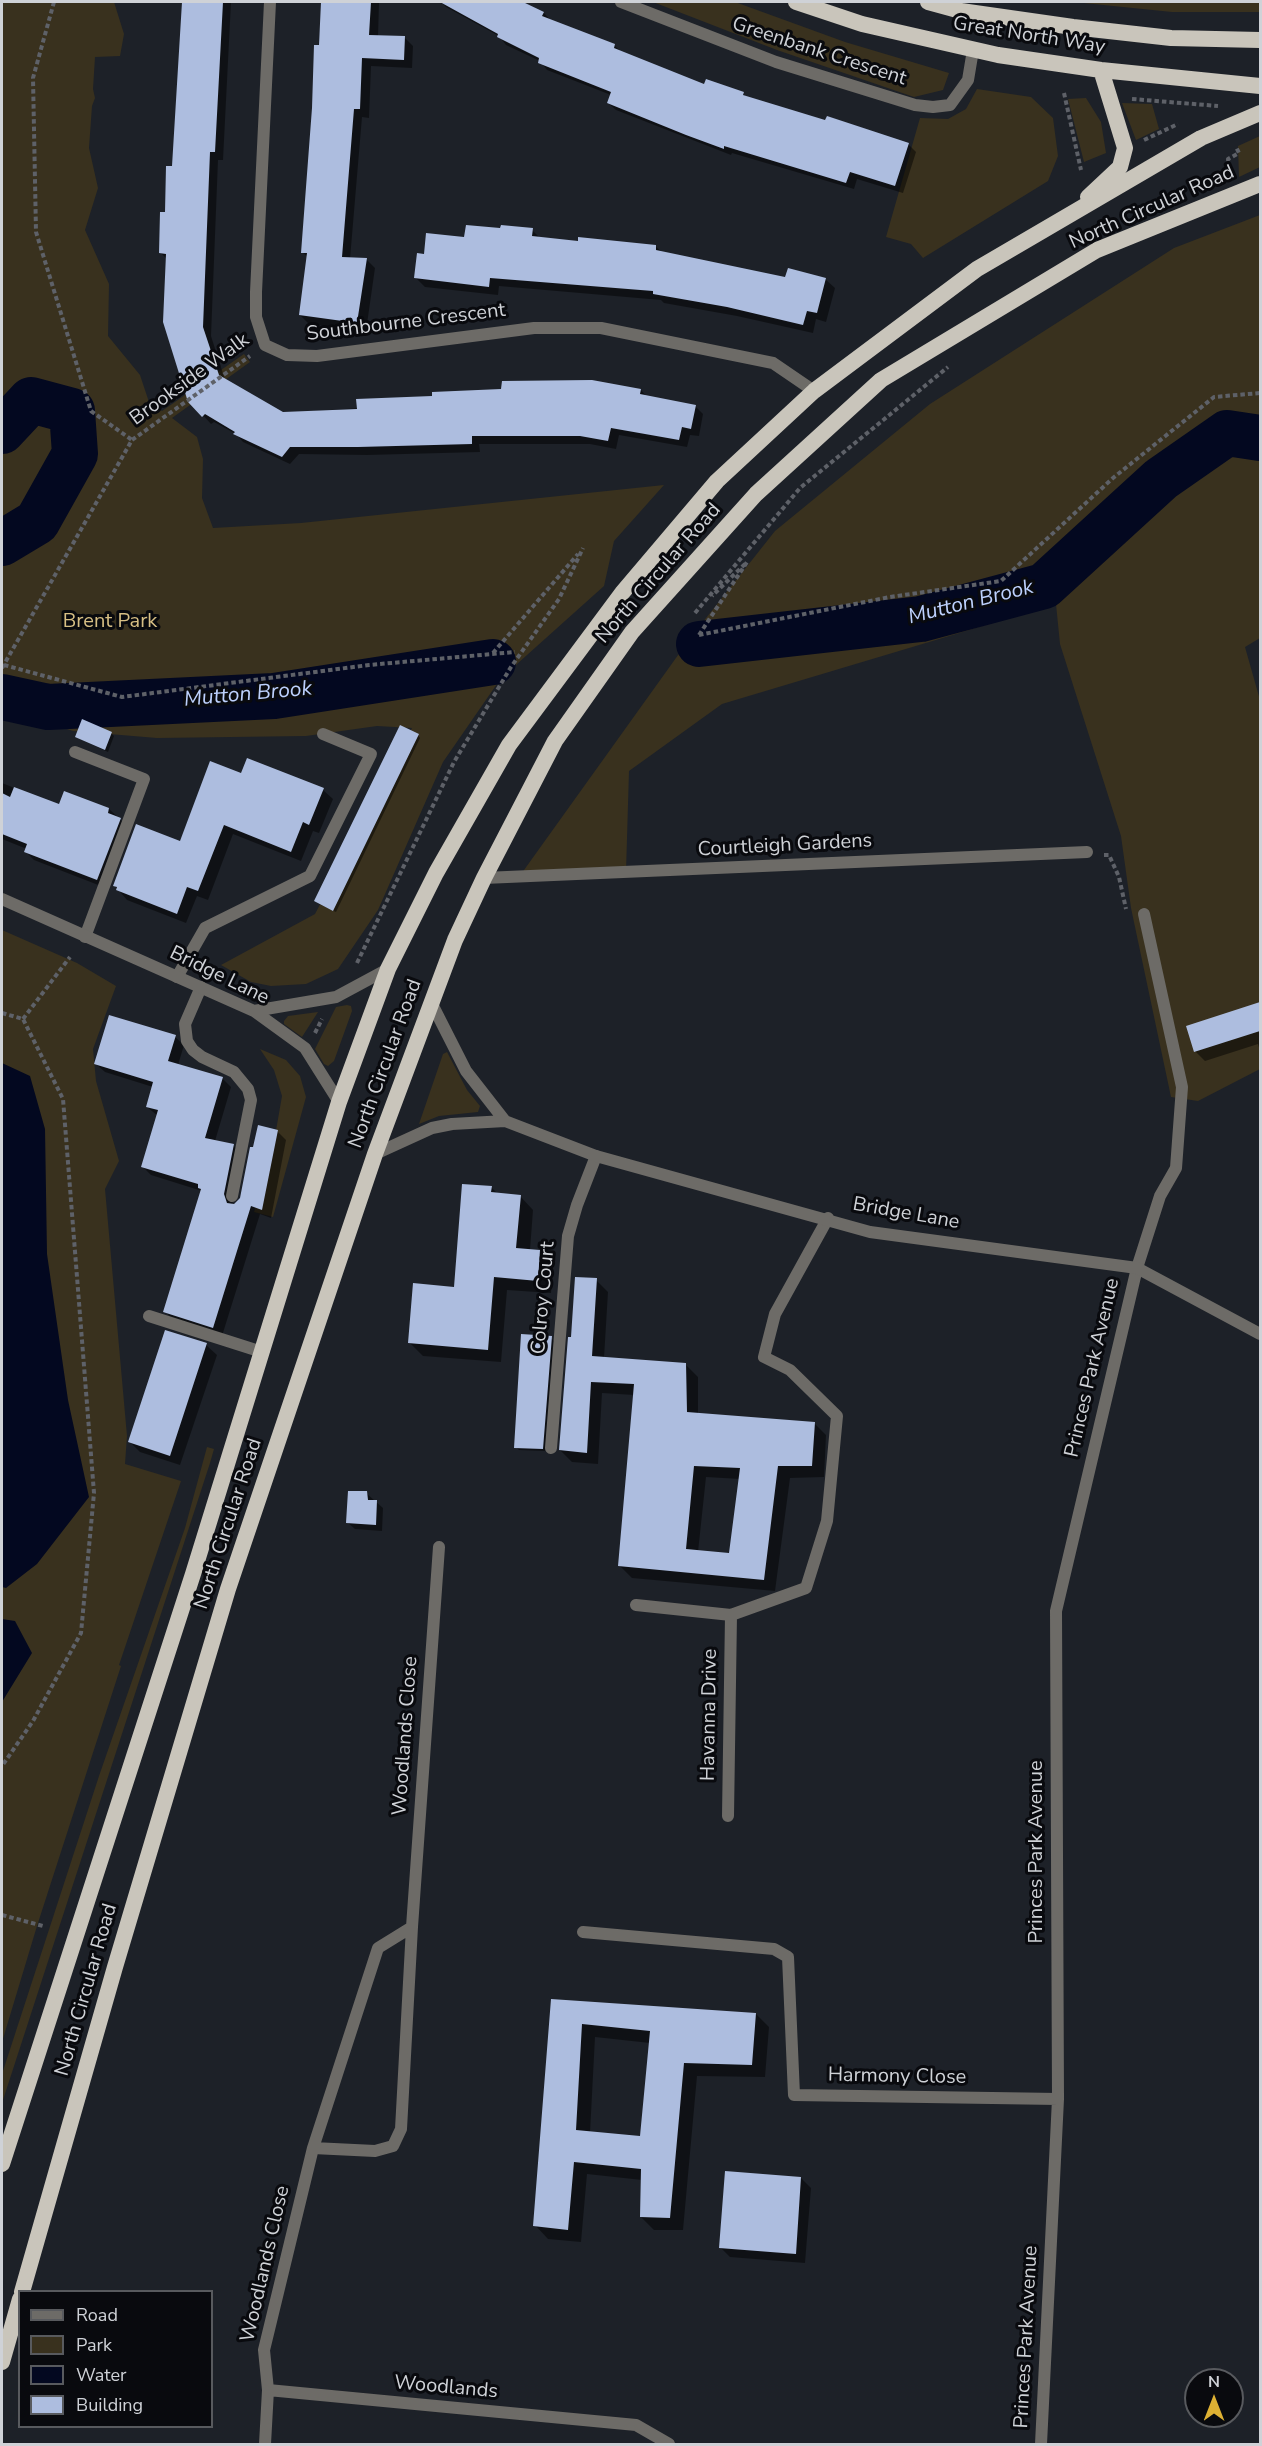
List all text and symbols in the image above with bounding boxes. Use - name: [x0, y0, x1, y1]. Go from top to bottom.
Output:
- street label: Great North Way: [951, 12, 1107, 60]
- street label: Greenbank Crescent: [729, 13, 909, 91]
- street label: North Circular Road: [1066, 161, 1238, 255]
- street label: Southbourne Crescent: [305, 299, 507, 347]
- street label: Brookside Walk: [126, 329, 254, 431]
- street label: North Circular Road: [592, 499, 726, 649]
- water label: Mutton Brook: [906, 575, 1036, 631]
- park label: Brent Park: [63, 610, 157, 634]
- water label: Mutton Brook: [183, 677, 313, 713]
- street label: Courtleigh Gardens: [697, 829, 873, 863]
- street label: Bridge Lane: [165, 942, 273, 1010]
- street label: North Circular Road: [344, 976, 428, 1152]
- street label: Bridge Lane: [851, 1193, 961, 1235]
- street label: Colroy Court: [527, 1241, 561, 1355]
- street label: Princes Park Avenue: [1061, 1276, 1125, 1460]
- street label: North Circular Road: [190, 1436, 268, 1612]
- street label: Havanna Drive: [697, 1649, 723, 1781]
- street label: Woodlands Close: [388, 1656, 424, 1816]
- street label: Princes Park Avenue: [1025, 1760, 1049, 1944]
- street label: North Circular Road: [51, 1901, 123, 2079]
- street label: Harmony Close: [828, 2064, 966, 2090]
- street label: Woodlands Close: [236, 2183, 296, 2345]
- street label: Princes Park Avenue: [1010, 2245, 1044, 2429]
- legend: [18, 2290, 213, 2428]
- text: Road: [76, 2303, 118, 2327]
- text: Park: [76, 2333, 112, 2357]
- text: Water: [76, 2363, 127, 2387]
- north arrow: [1184, 2368, 1244, 2428]
- text: N: [1208, 2371, 1220, 2393]
- street label: Woodlands: [393, 2372, 499, 2404]
- text: Building: [76, 2393, 143, 2417]

